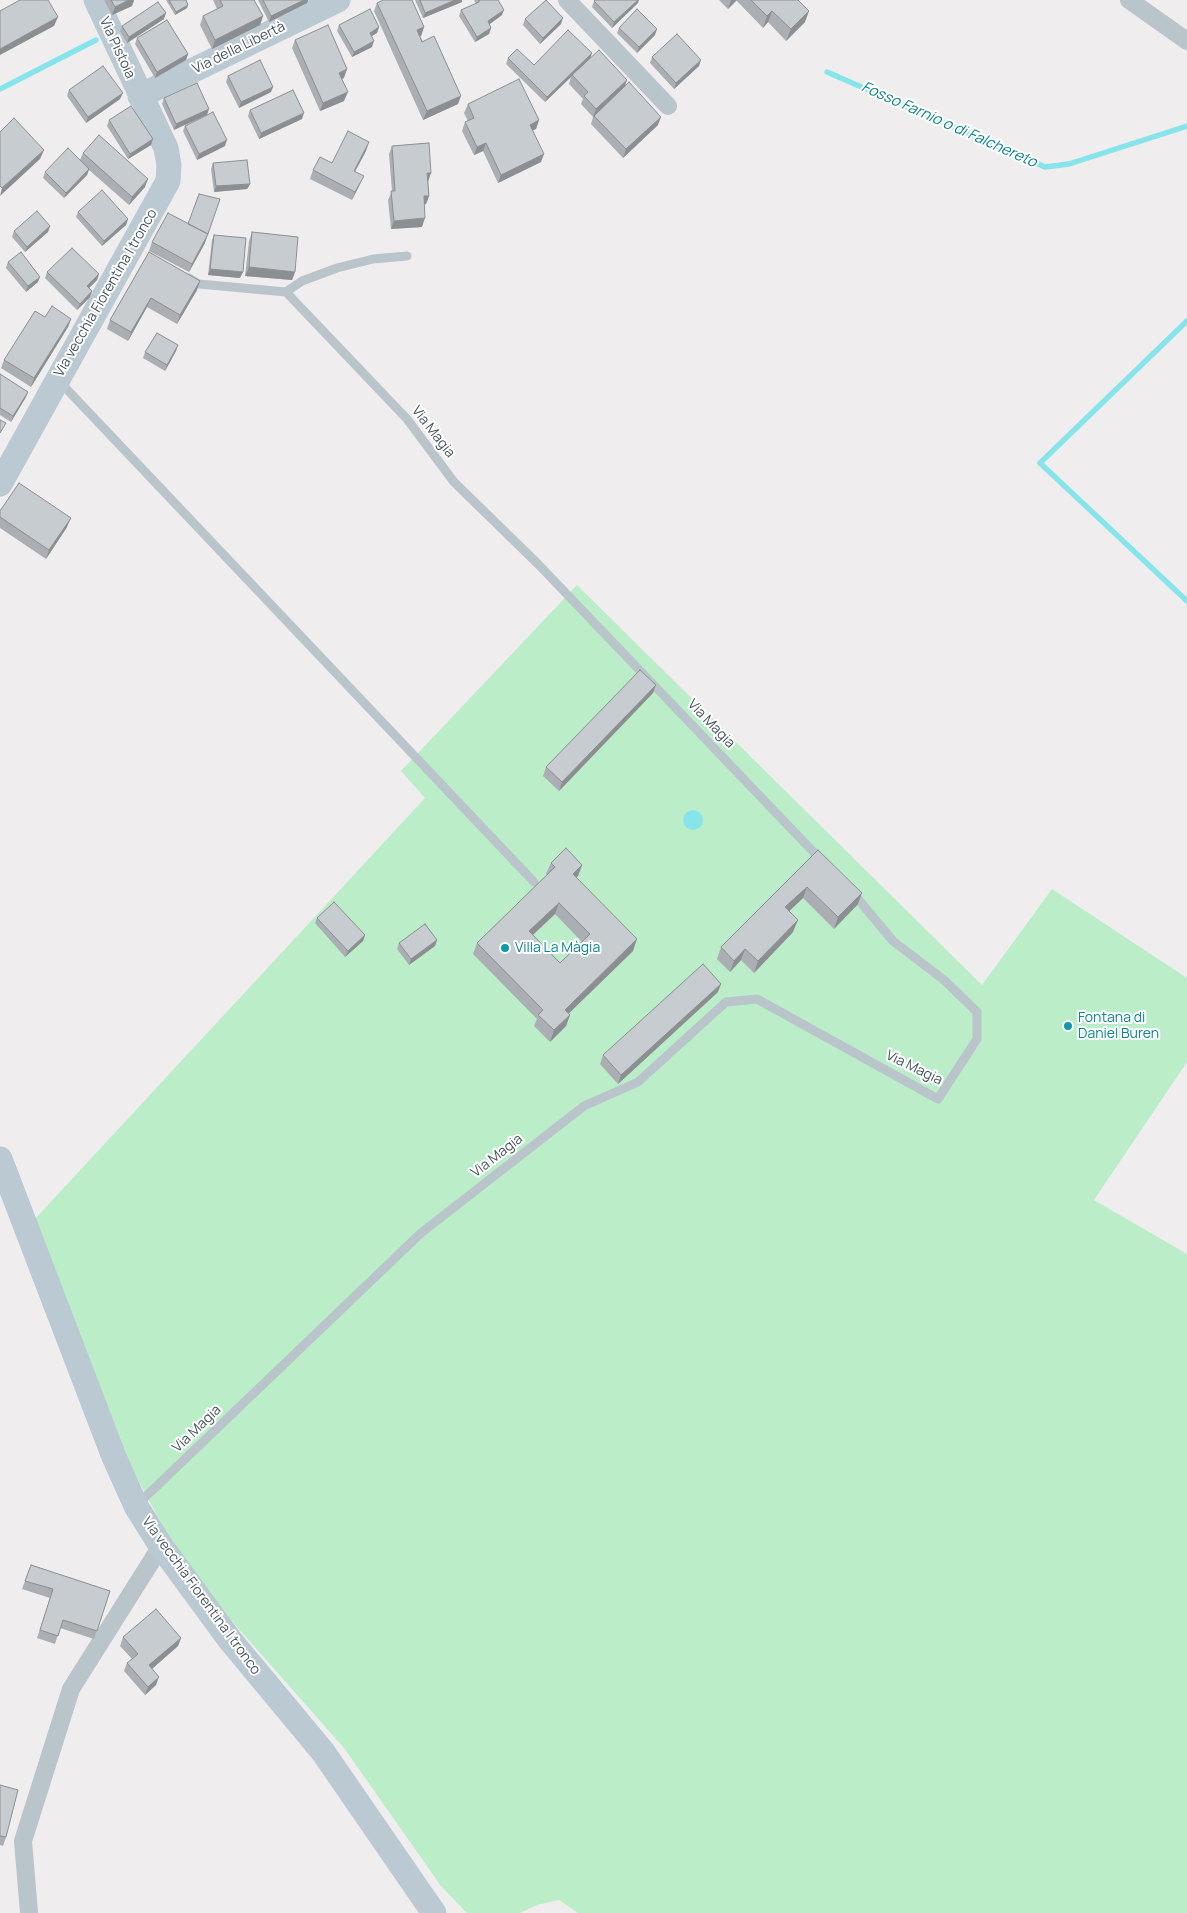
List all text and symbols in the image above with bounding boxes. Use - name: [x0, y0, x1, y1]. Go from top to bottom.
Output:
- street label: Via Pistoia: [95, 15, 139, 81]
- street label: Via della Libertà: [190, 18, 288, 78]
- water label: Fosso Farnio o di Falchereto: [859, 78, 1039, 172]
- street label: Via vecchia Fiorentina I tronco: [51, 206, 161, 380]
- street label: Via Magia: [408, 403, 458, 461]
- street label: Via Magia: [684, 696, 738, 752]
- place label: Villa La Màgia: [515, 940, 600, 956]
- marker: Villa La Màgia: [499, 942, 511, 954]
- place label: Fontana di Daniel Buren: [1078, 1010, 1159, 1042]
- marker: Fontana di Daniel Buren: [1062, 1020, 1074, 1032]
- street label: Via Magia: [883, 1047, 945, 1089]
- street label: Via Magia: [468, 1131, 526, 1181]
- street label: Via Magia: [169, 1402, 225, 1456]
- street label: Via vecchia Fiorentina I tronco: [138, 1514, 264, 1678]

